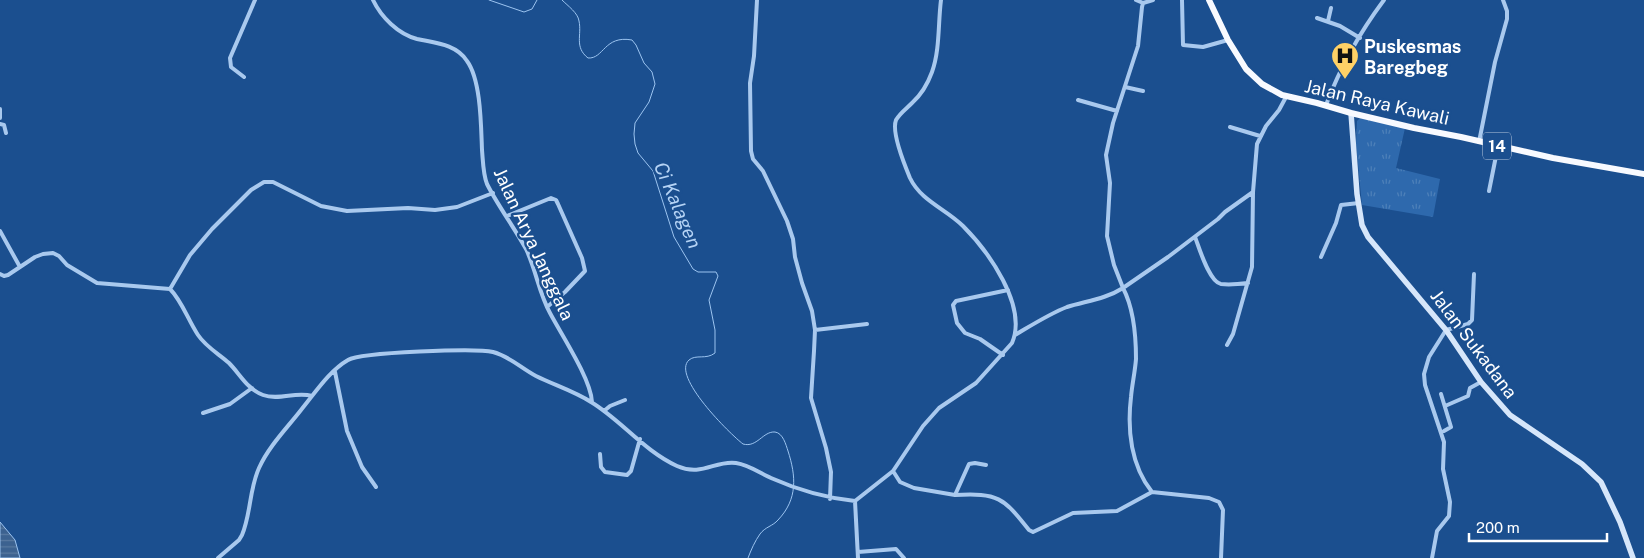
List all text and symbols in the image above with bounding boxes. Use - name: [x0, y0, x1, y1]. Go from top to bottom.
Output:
- place label: Puskesmas Baregbeg: [1364, 36, 1461, 78]
- hospital icon: Puskesmas Baregbeg: [1330, 41, 1360, 80]
- street label: Jalan Raya Kawali: [1303, 75, 1451, 129]
- road number: 14: [1483, 132, 1511, 160]
- water label: Ci Kalagen: [650, 158, 706, 252]
- street label: Jalan Arya Janggala: [490, 165, 578, 323]
- street label: Jalan Sukadana: [1426, 286, 1522, 402]
- scale bar: [1469, 510, 1606, 542]
- text: 200 m: [1476, 519, 1520, 536]

